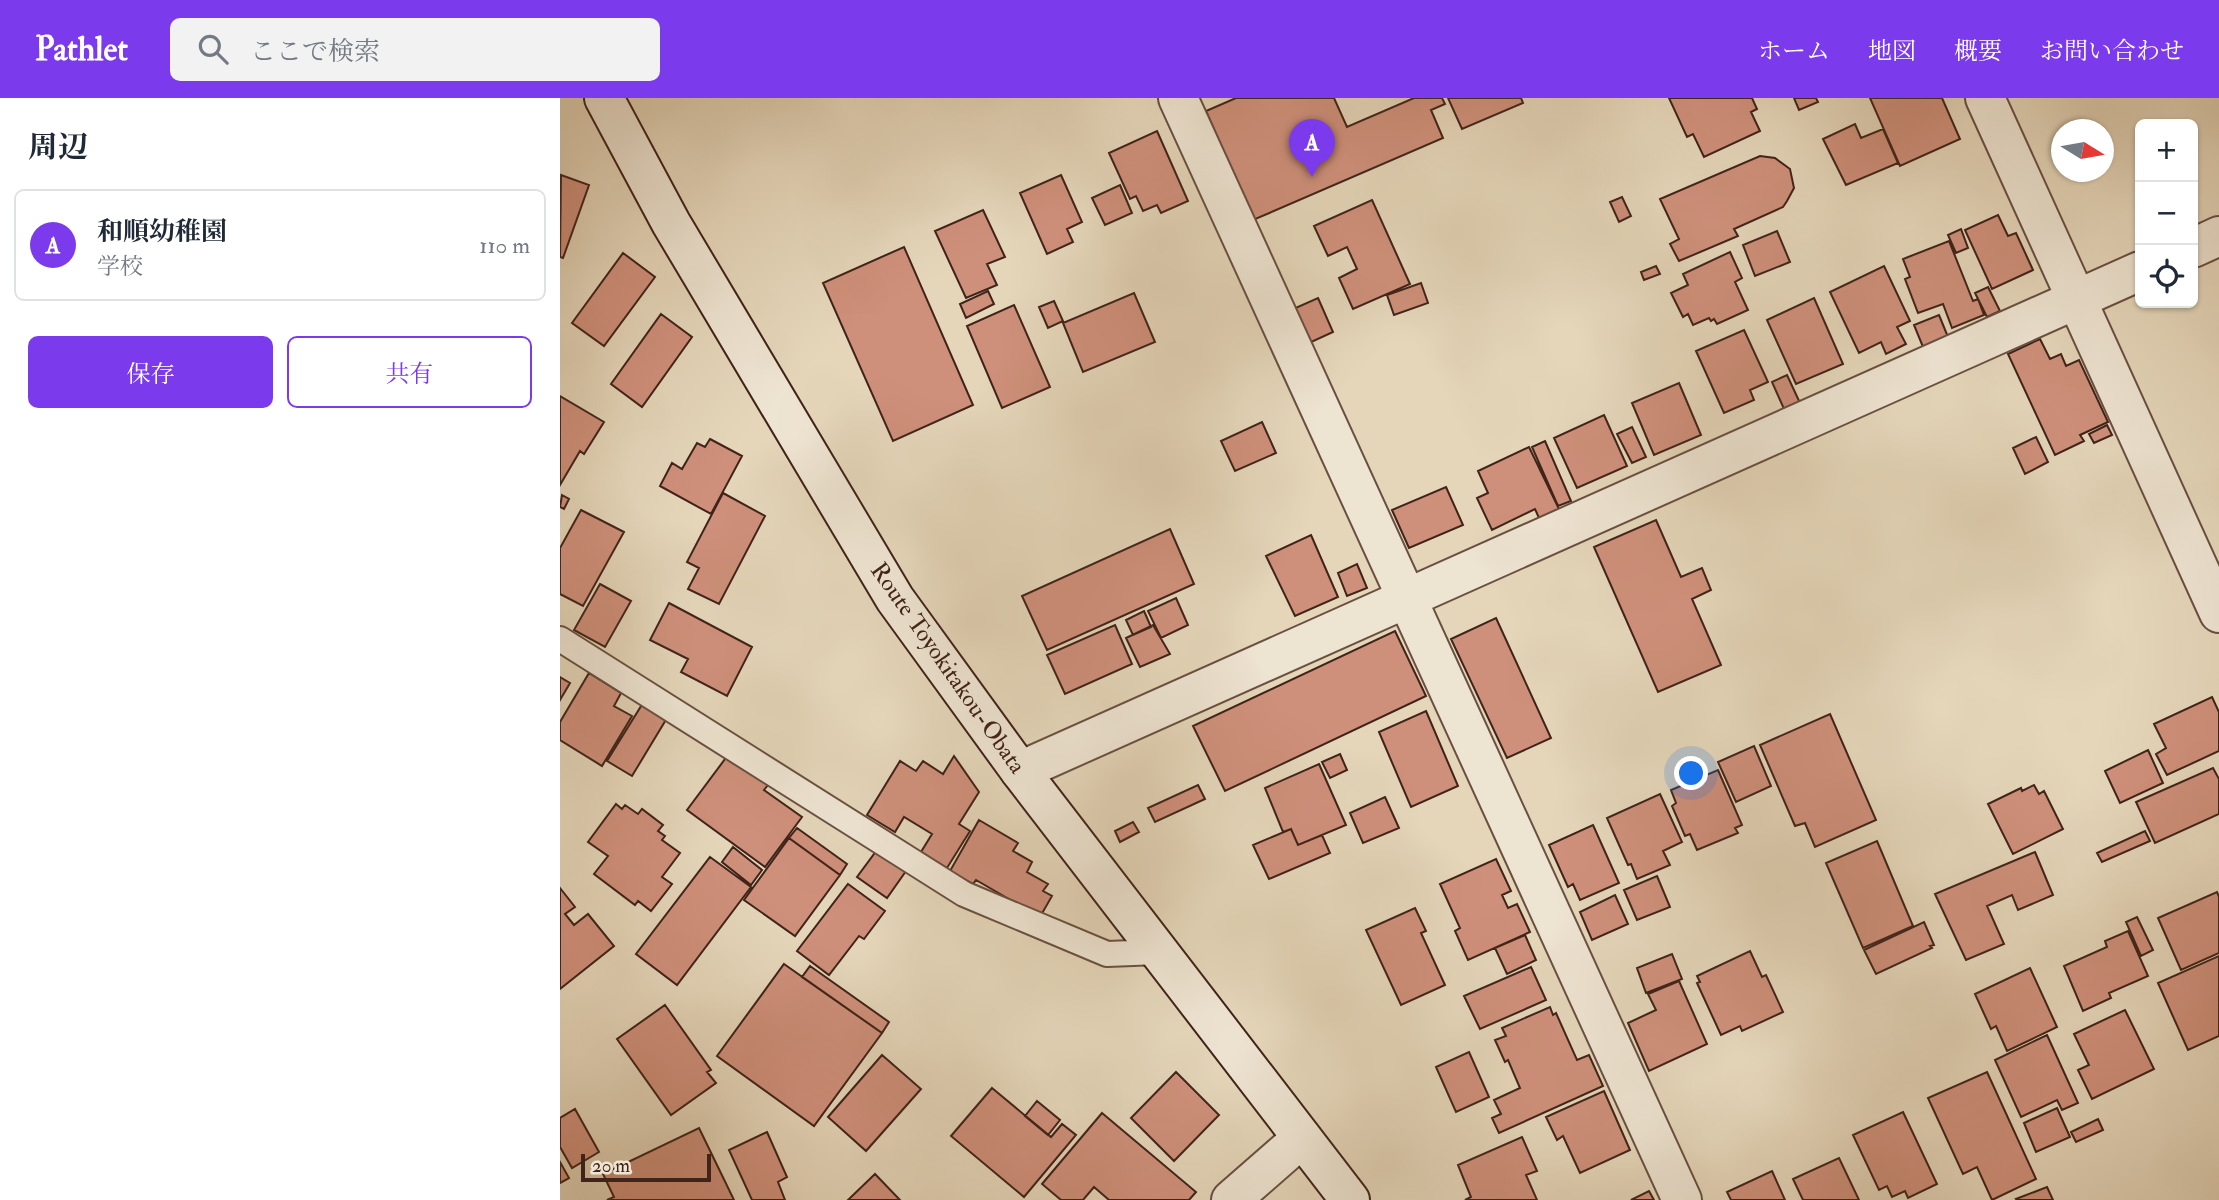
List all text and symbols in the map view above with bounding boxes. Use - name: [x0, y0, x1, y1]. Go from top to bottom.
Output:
- search box: [170, 18, 660, 81]
- text: Pathlet: [35, 29, 128, 70]
- icon: search: [194, 30, 232, 68]
- text: ここで検索: [250, 36, 380, 68]
- text: ホーム: [1758, 36, 1830, 67]
- text: 地図: [1868, 36, 1916, 67]
- text: 概要: [1954, 36, 2002, 67]
- text: お問い合わせ: [2040, 36, 2184, 67]
- pin: A: [1289, 119, 1335, 177]
- north arrow: [2051, 119, 2114, 182]
- map controls: [2135, 119, 2198, 308]
- button: +: [2135, 119, 2198, 182]
- text: 周辺: [28, 129, 88, 166]
- button: −: [2135, 182, 2198, 245]
- text: 和順幼稚園: [97, 216, 227, 248]
- text: A: [46, 231, 60, 260]
- text: 110 m: [479, 231, 530, 260]
- button: locate: [2135, 245, 2198, 308]
- text: 学校: [97, 252, 143, 281]
- button: 保存: [28, 336, 273, 408]
- button: 共有: [287, 336, 532, 408]
- street label: Route Toyokitakou-Obata: [863, 556, 1033, 781]
- your location: [1674, 756, 1708, 790]
- scale bar: [581, 1151, 710, 1183]
- text: 20 m: [592, 1154, 630, 1178]

